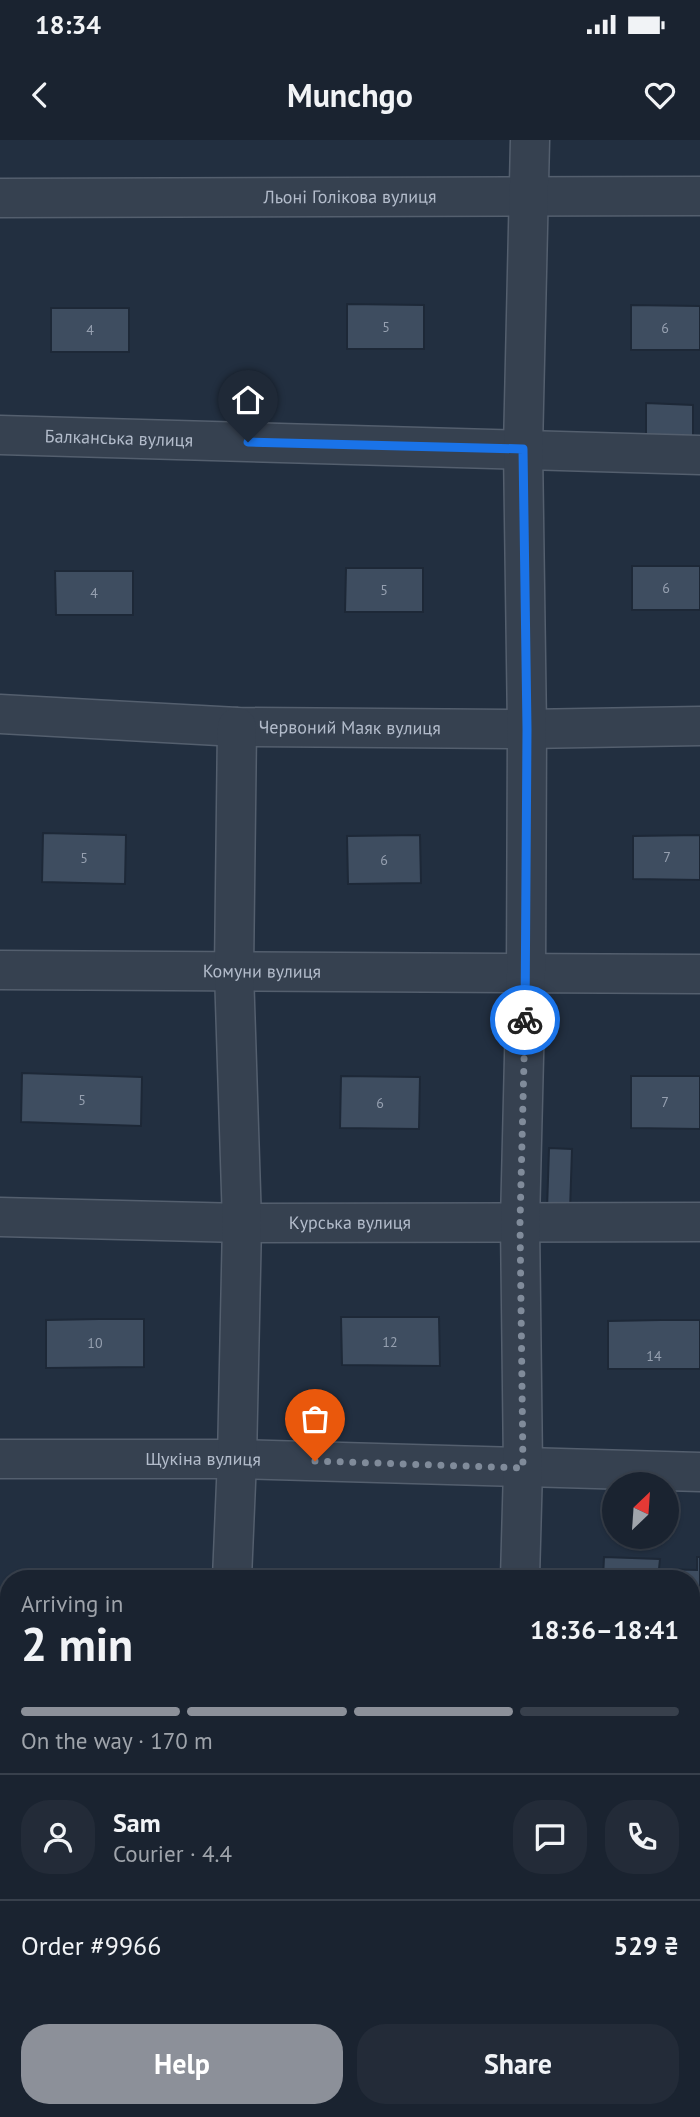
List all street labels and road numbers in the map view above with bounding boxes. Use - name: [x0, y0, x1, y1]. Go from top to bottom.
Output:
- street label: Льоні Голікова вулиця: [262, 185, 437, 208]
- street label: Балканська вулиця: [44, 424, 194, 452]
- street label: Червоний Маяк вулиця: [258, 715, 441, 739]
- street label: Комуни вулиця: [203, 959, 321, 983]
- street label: Курська вулиця: [289, 1211, 411, 1234]
- street label: Щукіна вулиця: [145, 1447, 261, 1471]

